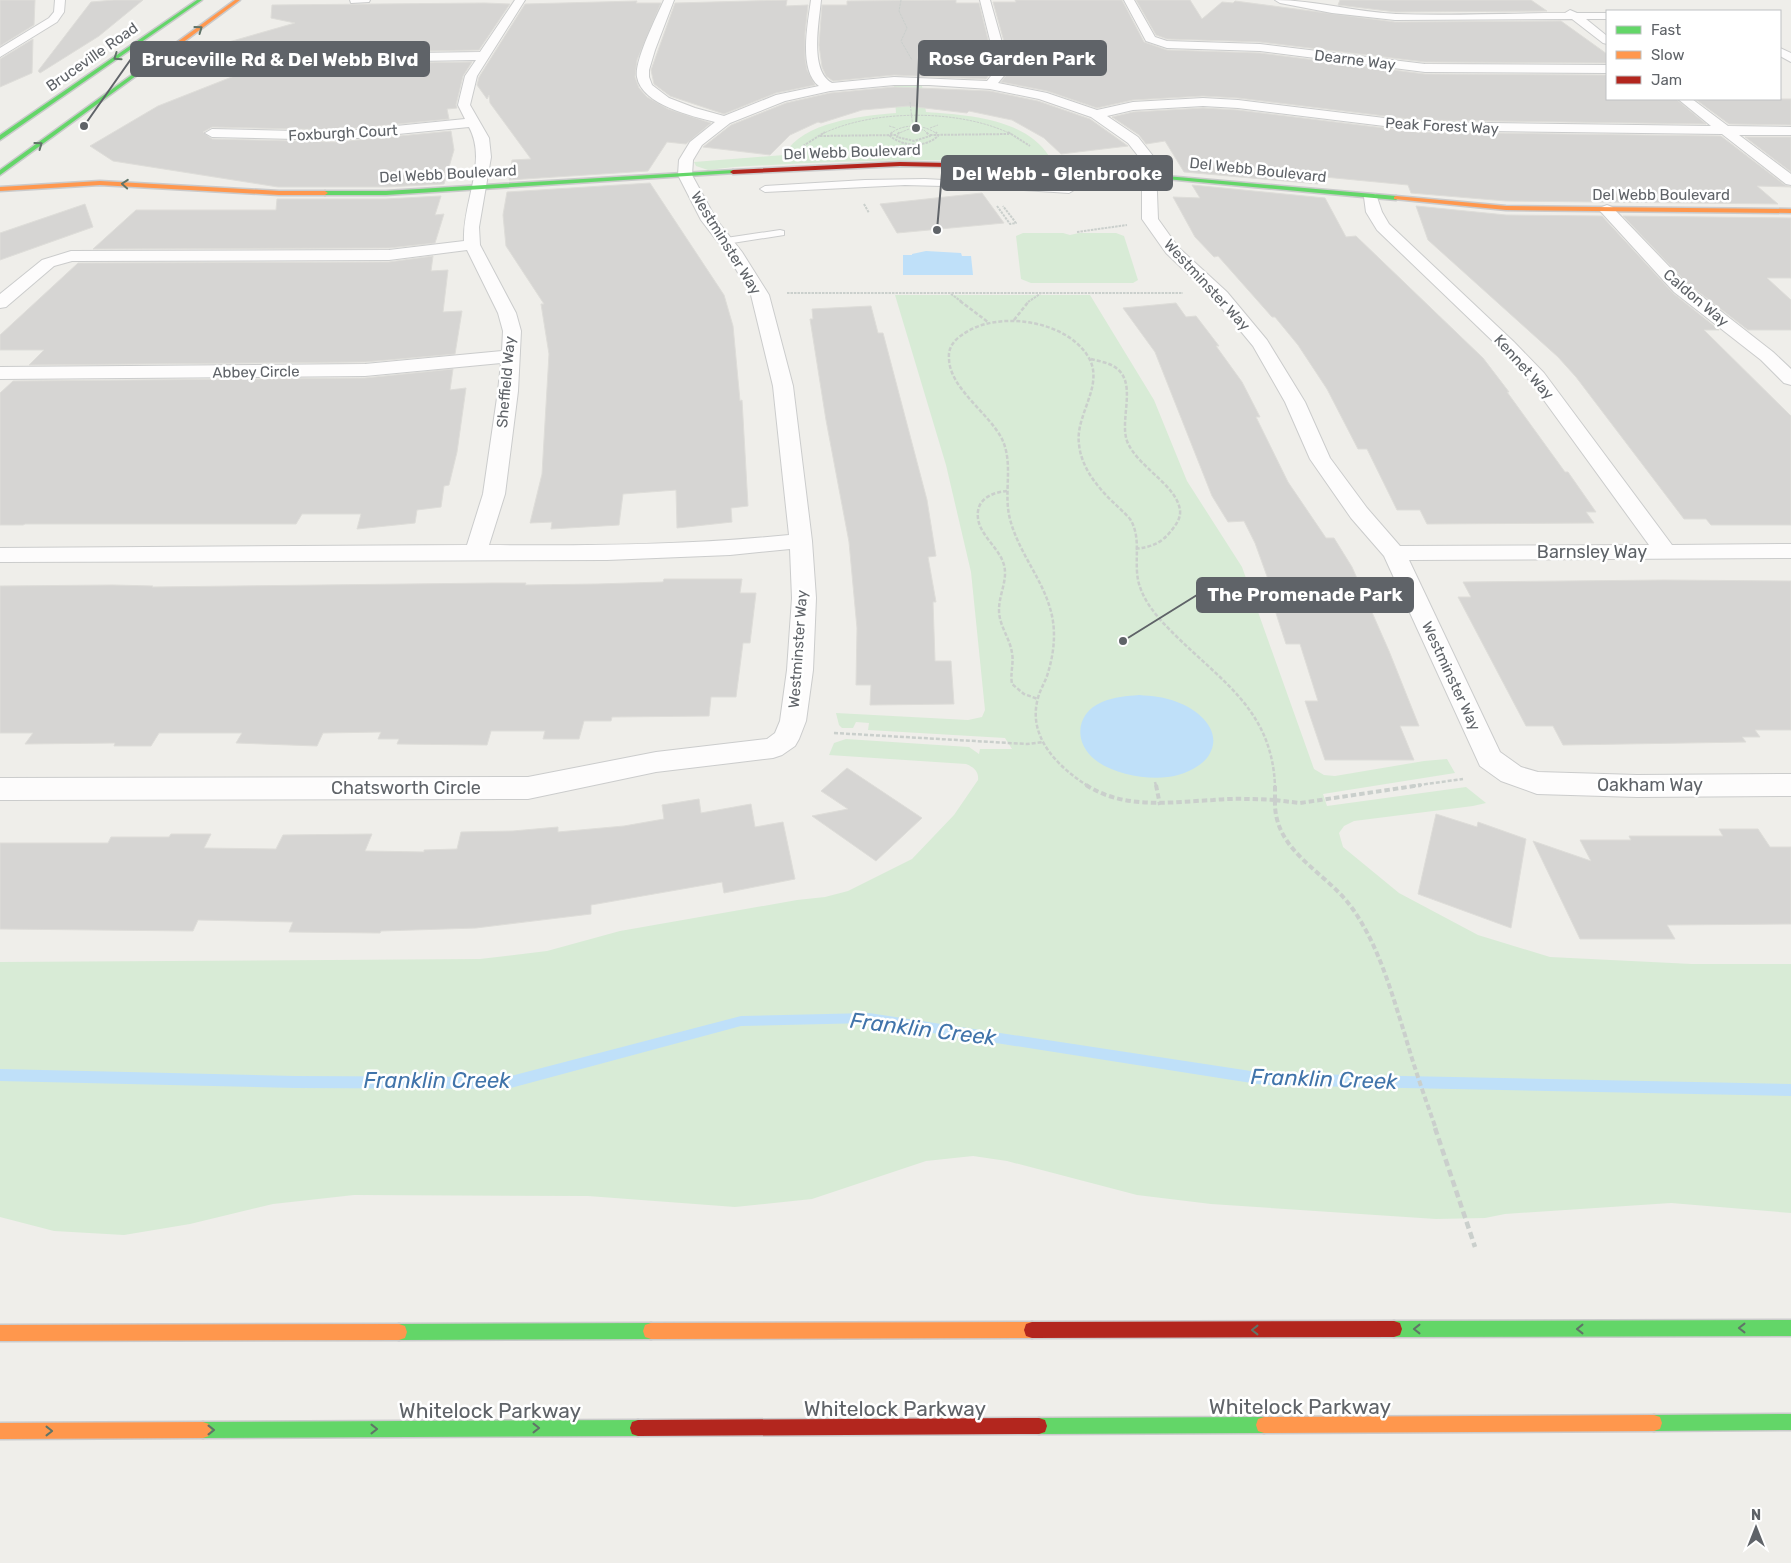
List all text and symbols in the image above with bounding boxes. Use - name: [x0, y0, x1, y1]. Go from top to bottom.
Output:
- legend: [1606, 10, 1781, 100]
- street label: Bruceville Road: [43, 19, 141, 95]
- text: Fast: [1651, 21, 1681, 39]
- one-way arrow: [193, 26, 202, 34]
- callout: Rose Garden Park: [919, 41, 1106, 75]
- callout: Bruceville Rd & Del Webb Blvd: [131, 42, 429, 76]
- street label: Dearne Way: [1313, 46, 1397, 74]
- text: Slow: [1651, 46, 1684, 64]
- text: Rose Garden Park: [929, 47, 1096, 70]
- text: Bruceville Rd & Del Webb Blvd: [141, 48, 419, 71]
- one-way arrow: [113, 51, 123, 60]
- text: Jam: [1651, 71, 1682, 89]
- street label: Peak Forest Way: [1385, 114, 1499, 138]
- street label: Foxburgh Court: [288, 121, 398, 145]
- street label: Del Webb Boulevard: [783, 141, 921, 163]
- one-way arrow: [34, 142, 43, 151]
- street label: Del Webb Boulevard: [1189, 154, 1327, 186]
- callout: Del Webb - Glenbrooke: [942, 156, 1172, 190]
- street label: Del Webb Boulevard: [379, 161, 517, 187]
- text: Del Webb - Glenbrooke: [952, 162, 1162, 185]
- one-way arrow: [121, 178, 129, 189]
- street label: Del Webb Boulevard: [1592, 186, 1730, 204]
- street label: Westminster Way: [687, 188, 765, 298]
- street label: Westminster Way: [1160, 236, 1254, 334]
- street label: Caldon Way: [1660, 265, 1732, 331]
- street label: Kennet Way: [1490, 331, 1558, 403]
- street label: Sheffield Way: [493, 335, 519, 429]
- street label: Abbey Circle: [212, 362, 300, 382]
- street label: Barnsley Way: [1537, 541, 1647, 563]
- callout: The Promenade Park: [1197, 578, 1413, 612]
- text: The Promenade Park: [1207, 583, 1403, 606]
- street label: Westminster Way: [785, 589, 811, 709]
- street label: Westminster Way: [1418, 619, 1484, 733]
- street label: Oakham Way: [1597, 774, 1703, 796]
- street label: Chatsworth Circle: [331, 777, 481, 799]
- water label: Franklin Creek: [848, 1007, 998, 1051]
- water label: Franklin Creek: [1250, 1063, 1399, 1095]
- water label: Franklin Creek: [364, 1067, 511, 1094]
- one-way arrow: [1738, 1323, 1746, 1333]
- one-way arrow: [1413, 1324, 1421, 1334]
- one-way arrow: [1576, 1324, 1584, 1334]
- one-way arrow: [1251, 1325, 1258, 1335]
- street label: Whitelock Parkway: [1209, 1394, 1392, 1419]
- street label: Whitelock Parkway: [804, 1396, 987, 1421]
- street label: Whitelock Parkway: [399, 1398, 582, 1423]
- one-way arrow: [532, 1423, 540, 1433]
- one-way arrow: [370, 1424, 378, 1434]
- one-way arrow: [208, 1425, 215, 1435]
- one-way arrow: [45, 1426, 53, 1436]
- north arrow: [1731, 1503, 1781, 1553]
- text: N: [1751, 1507, 1761, 1524]

